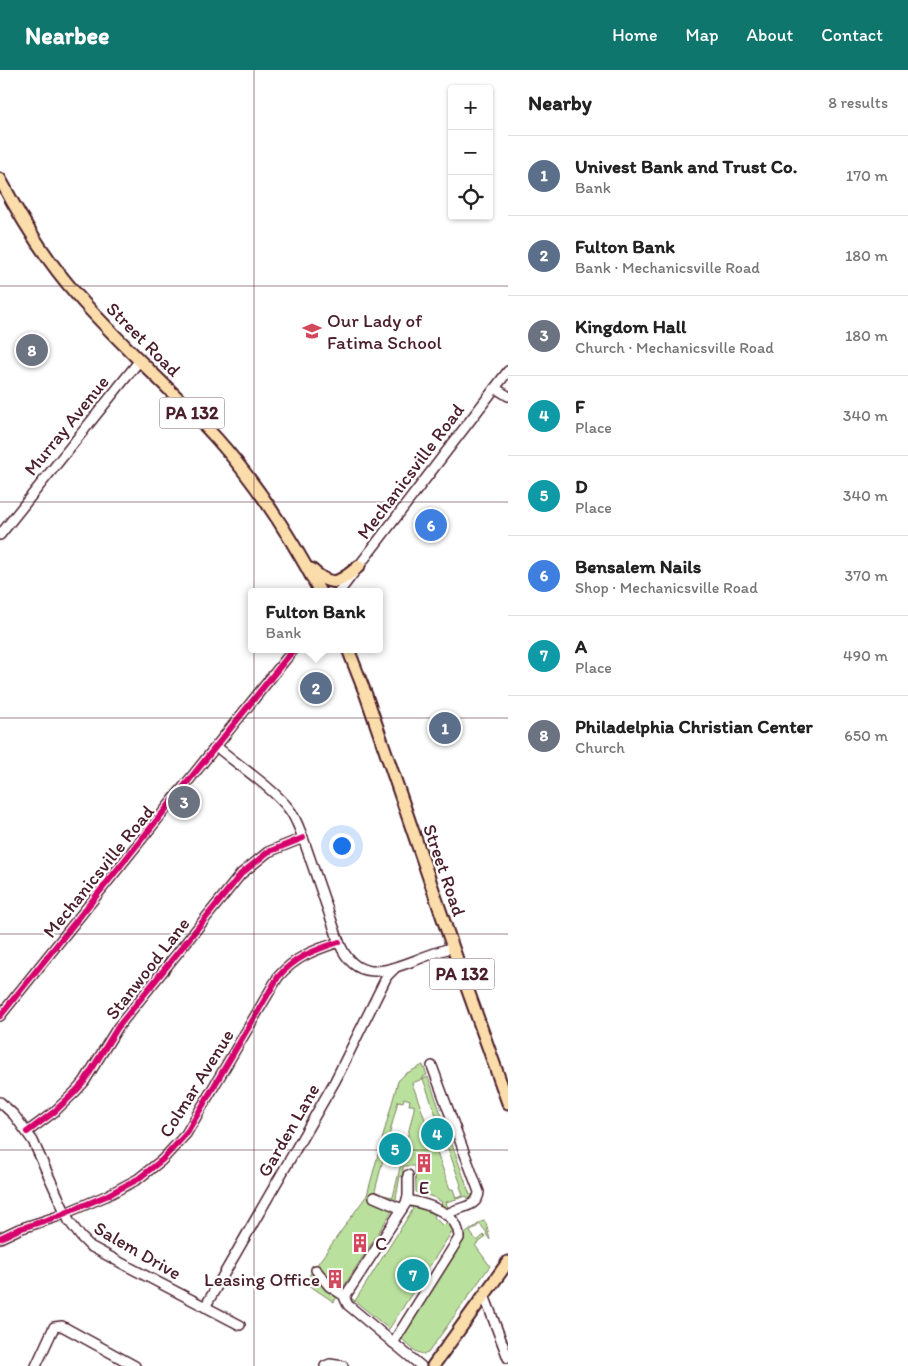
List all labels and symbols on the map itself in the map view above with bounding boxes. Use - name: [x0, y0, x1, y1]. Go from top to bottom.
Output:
- street label: Street Road: [102, 297, 186, 382]
- place label: Our Lady of Fatima School: [327, 309, 443, 354]
- school or university icon: Our Lady of Fatima School: [301, 320, 323, 342]
- pin: 8: [16, 331, 48, 369]
- street label: Murray Avenue: [19, 371, 114, 480]
- road number: PA 132: [160, 398, 224, 428]
- street label: Mechanicsville Road: [352, 398, 469, 544]
- pin: 6: [415, 506, 447, 544]
- pin: 2: [300, 669, 332, 707]
- pin: 1: [429, 709, 461, 747]
- pin: 3: [168, 783, 200, 821]
- street label: Mechanicsville Road: [38, 800, 159, 942]
- street label: Street Road: [418, 821, 471, 920]
- your location: [329, 833, 355, 859]
- street label: Stanwood Lane: [100, 913, 194, 1024]
- road number: PA 132: [430, 959, 494, 990]
- street label: Colmar Avenue: [154, 1025, 239, 1142]
- street label: Garden Lane: [252, 1079, 324, 1181]
- pin: 4: [421, 1115, 453, 1153]
- pin: 5: [379, 1130, 411, 1168]
- building icon: E: [413, 1152, 435, 1174]
- place label: E: [419, 1176, 429, 1199]
- street label: Salem Drive: [90, 1216, 185, 1285]
- building icon: C: [349, 1232, 371, 1254]
- place label: C: [375, 1232, 387, 1255]
- pin: 7: [397, 1256, 429, 1294]
- place label: Leasing Office: [204, 1268, 320, 1291]
- building icon: Leasing Office: [324, 1268, 346, 1290]

